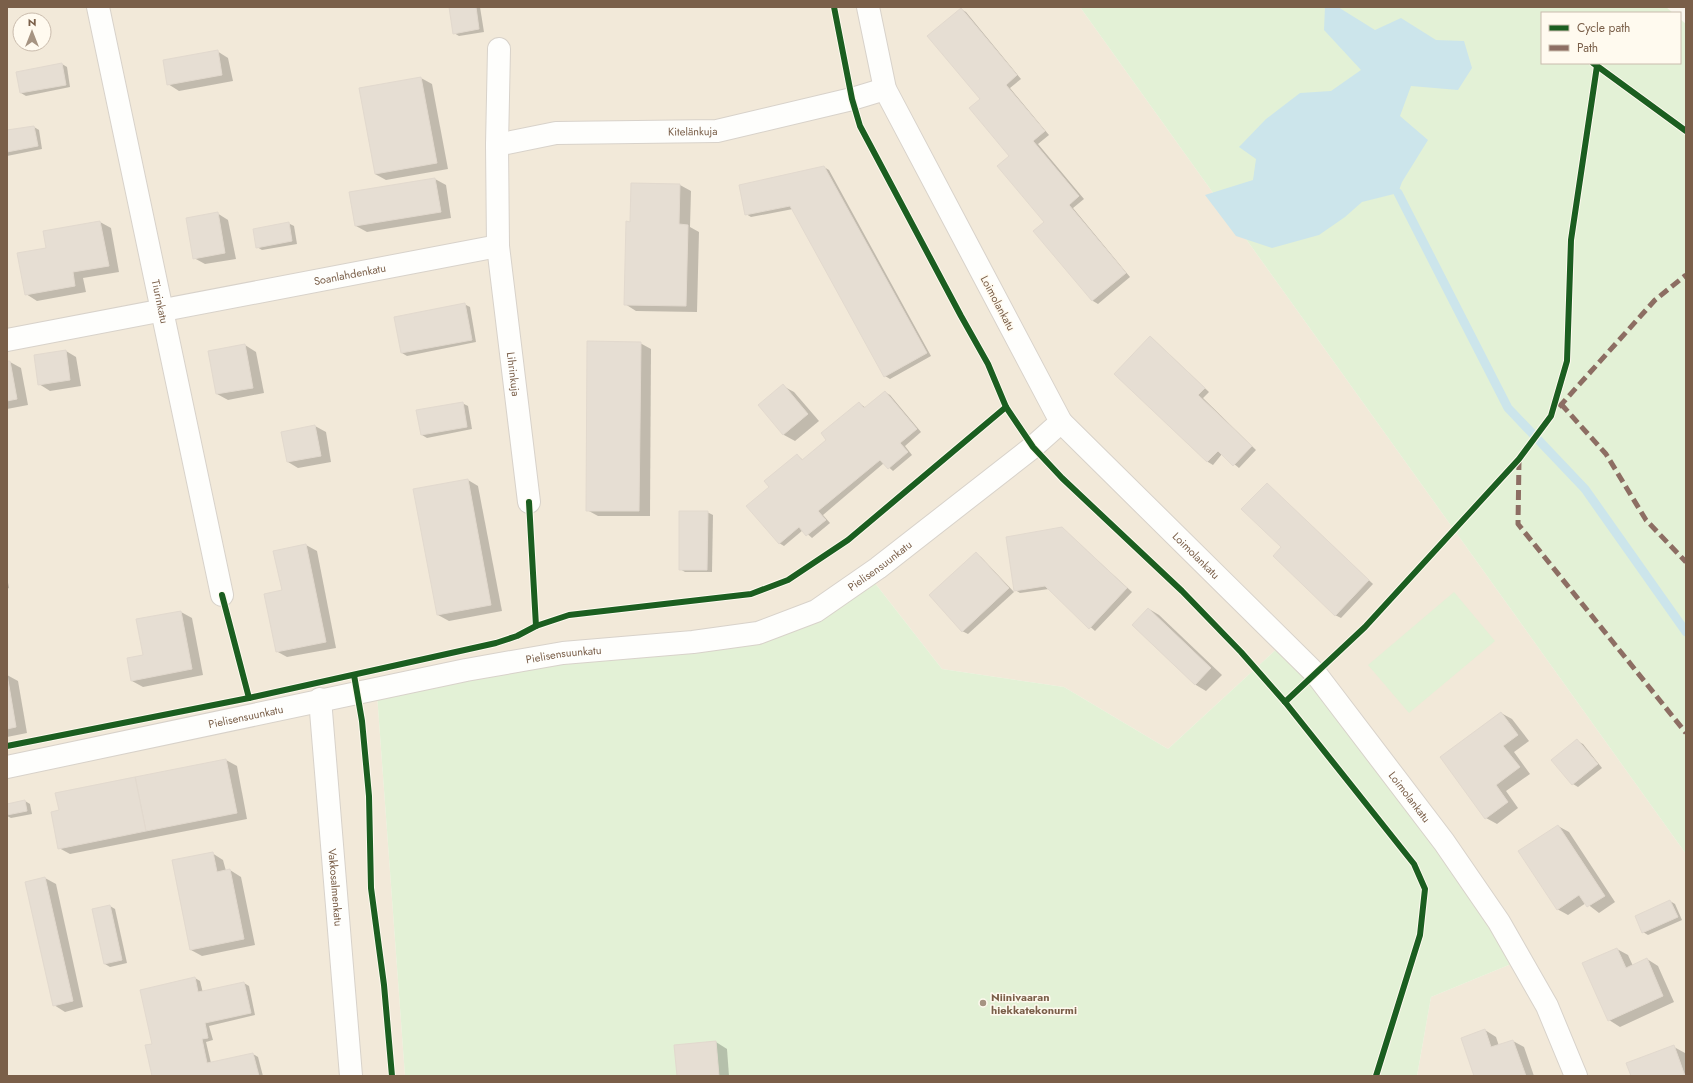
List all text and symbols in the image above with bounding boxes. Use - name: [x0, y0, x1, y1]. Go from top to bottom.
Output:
- north arrow: [12, 12, 52, 52]
- legend: [1541, 12, 1681, 64]
- text: N: [28, 14, 36, 30]
- text: Cycle path: [1577, 19, 1630, 37]
- text: Path: [1577, 39, 1598, 57]
- street label: Kitelänkuja: [668, 123, 718, 140]
- street label: Soanlahdenkatu: [312, 260, 387, 289]
- street label: Loimolankatu: [977, 273, 1019, 333]
- street label: Tiurinkatu: [148, 278, 173, 325]
- street label: Lihrinkuja: [503, 351, 524, 397]
- street label: Loimolankatu: [1169, 529, 1223, 583]
- street label: Pielisensuunkatu: [844, 537, 915, 595]
- street label: Pielisensuunkatu: [524, 642, 602, 667]
- street label: Pielisensuunkatu: [207, 701, 285, 732]
- street label: Loimolankatu: [1385, 768, 1434, 826]
- street label: Vakkosalmenkatu: [324, 848, 347, 927]
- place label: Niinivaaran hiekkatekonurmi: [991, 989, 1077, 1018]
- marker: Niinivaaran hiekkatekonurmi: [978, 998, 988, 1008]

